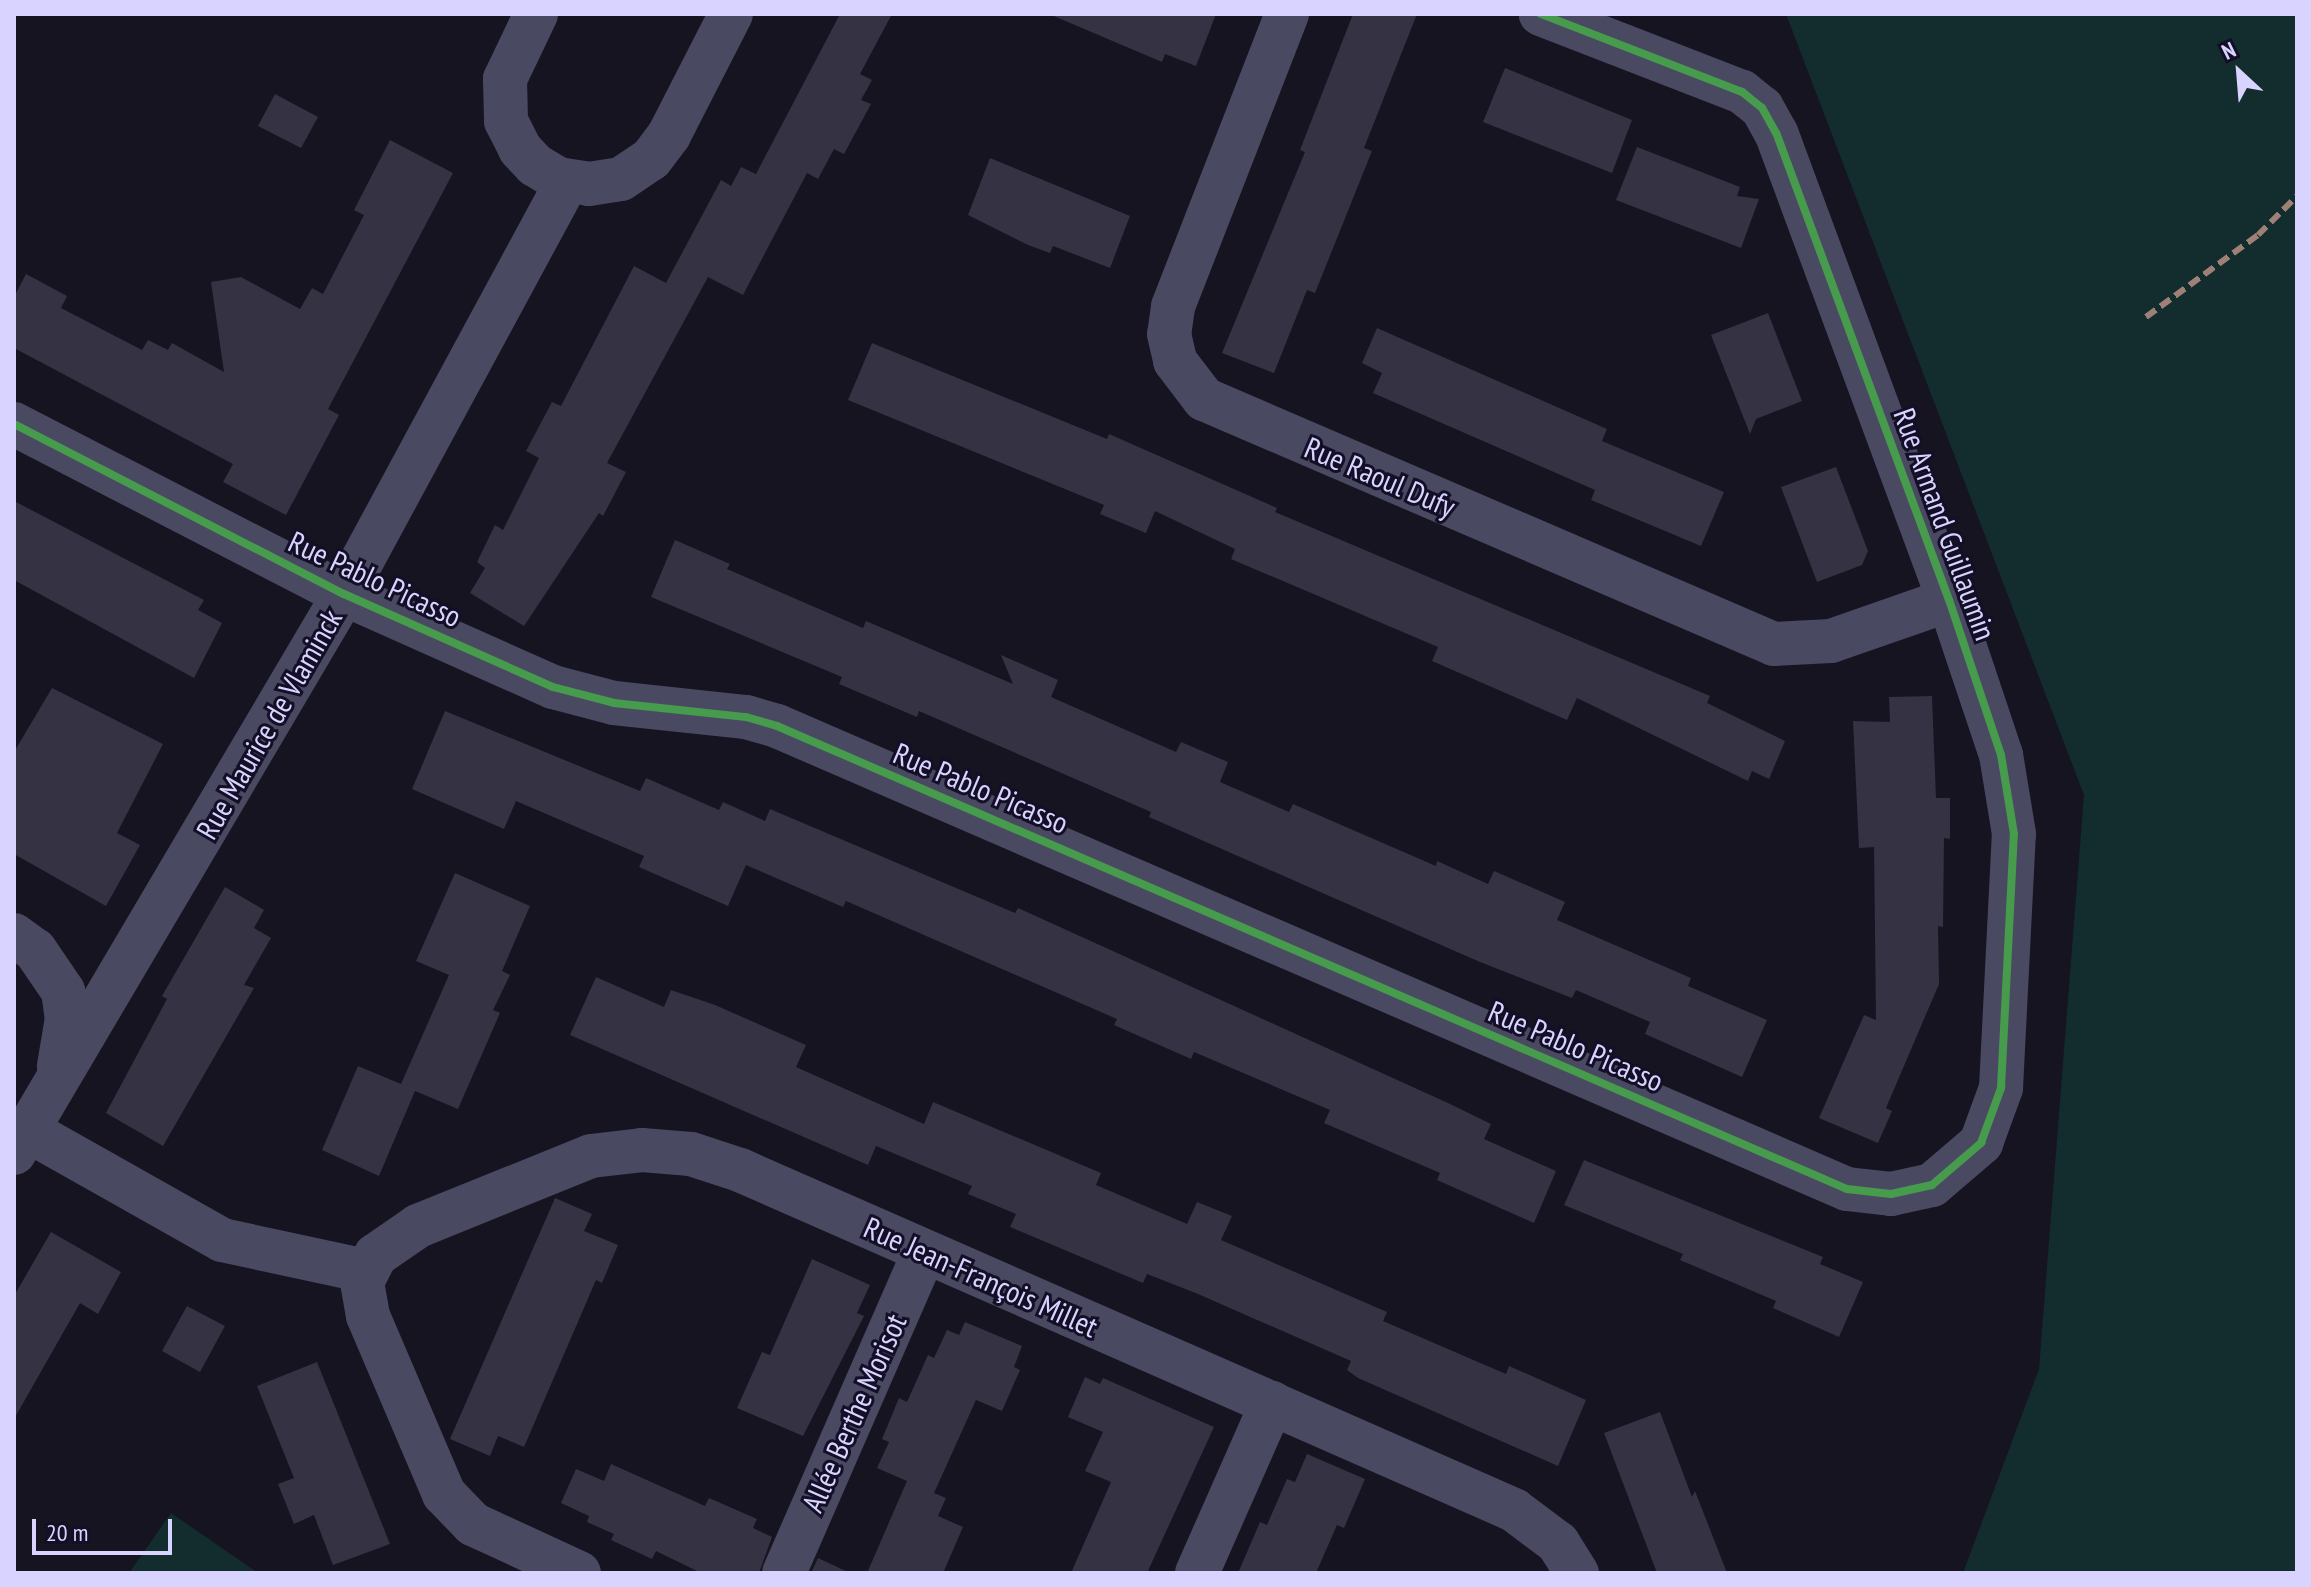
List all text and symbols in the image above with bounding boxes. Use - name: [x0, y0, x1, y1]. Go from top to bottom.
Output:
- north arrow: [2199, 32, 2279, 112]
- text: N: [2217, 35, 2240, 66]
- street label: Rue Armand Guillaumin: [1886, 403, 2004, 645]
- street label: Rue Raoul Dufy: [1299, 429, 1461, 525]
- street label: Rue Pablo Picasso: [283, 523, 467, 635]
- street label: Rue Maurice de Vlaminck: [188, 602, 350, 846]
- street label: Rue Pablo Picasso: [888, 735, 1074, 841]
- street label: Rue Pablo Picasso: [1483, 993, 1669, 1099]
- street label: Rue Jean-François Millet: [859, 1209, 1103, 1345]
- street label: Allée Berthe Morisot: [794, 1308, 914, 1518]
- scale bar: [36, 1503, 176, 1553]
- text: 20 m: [46, 1517, 88, 1548]

